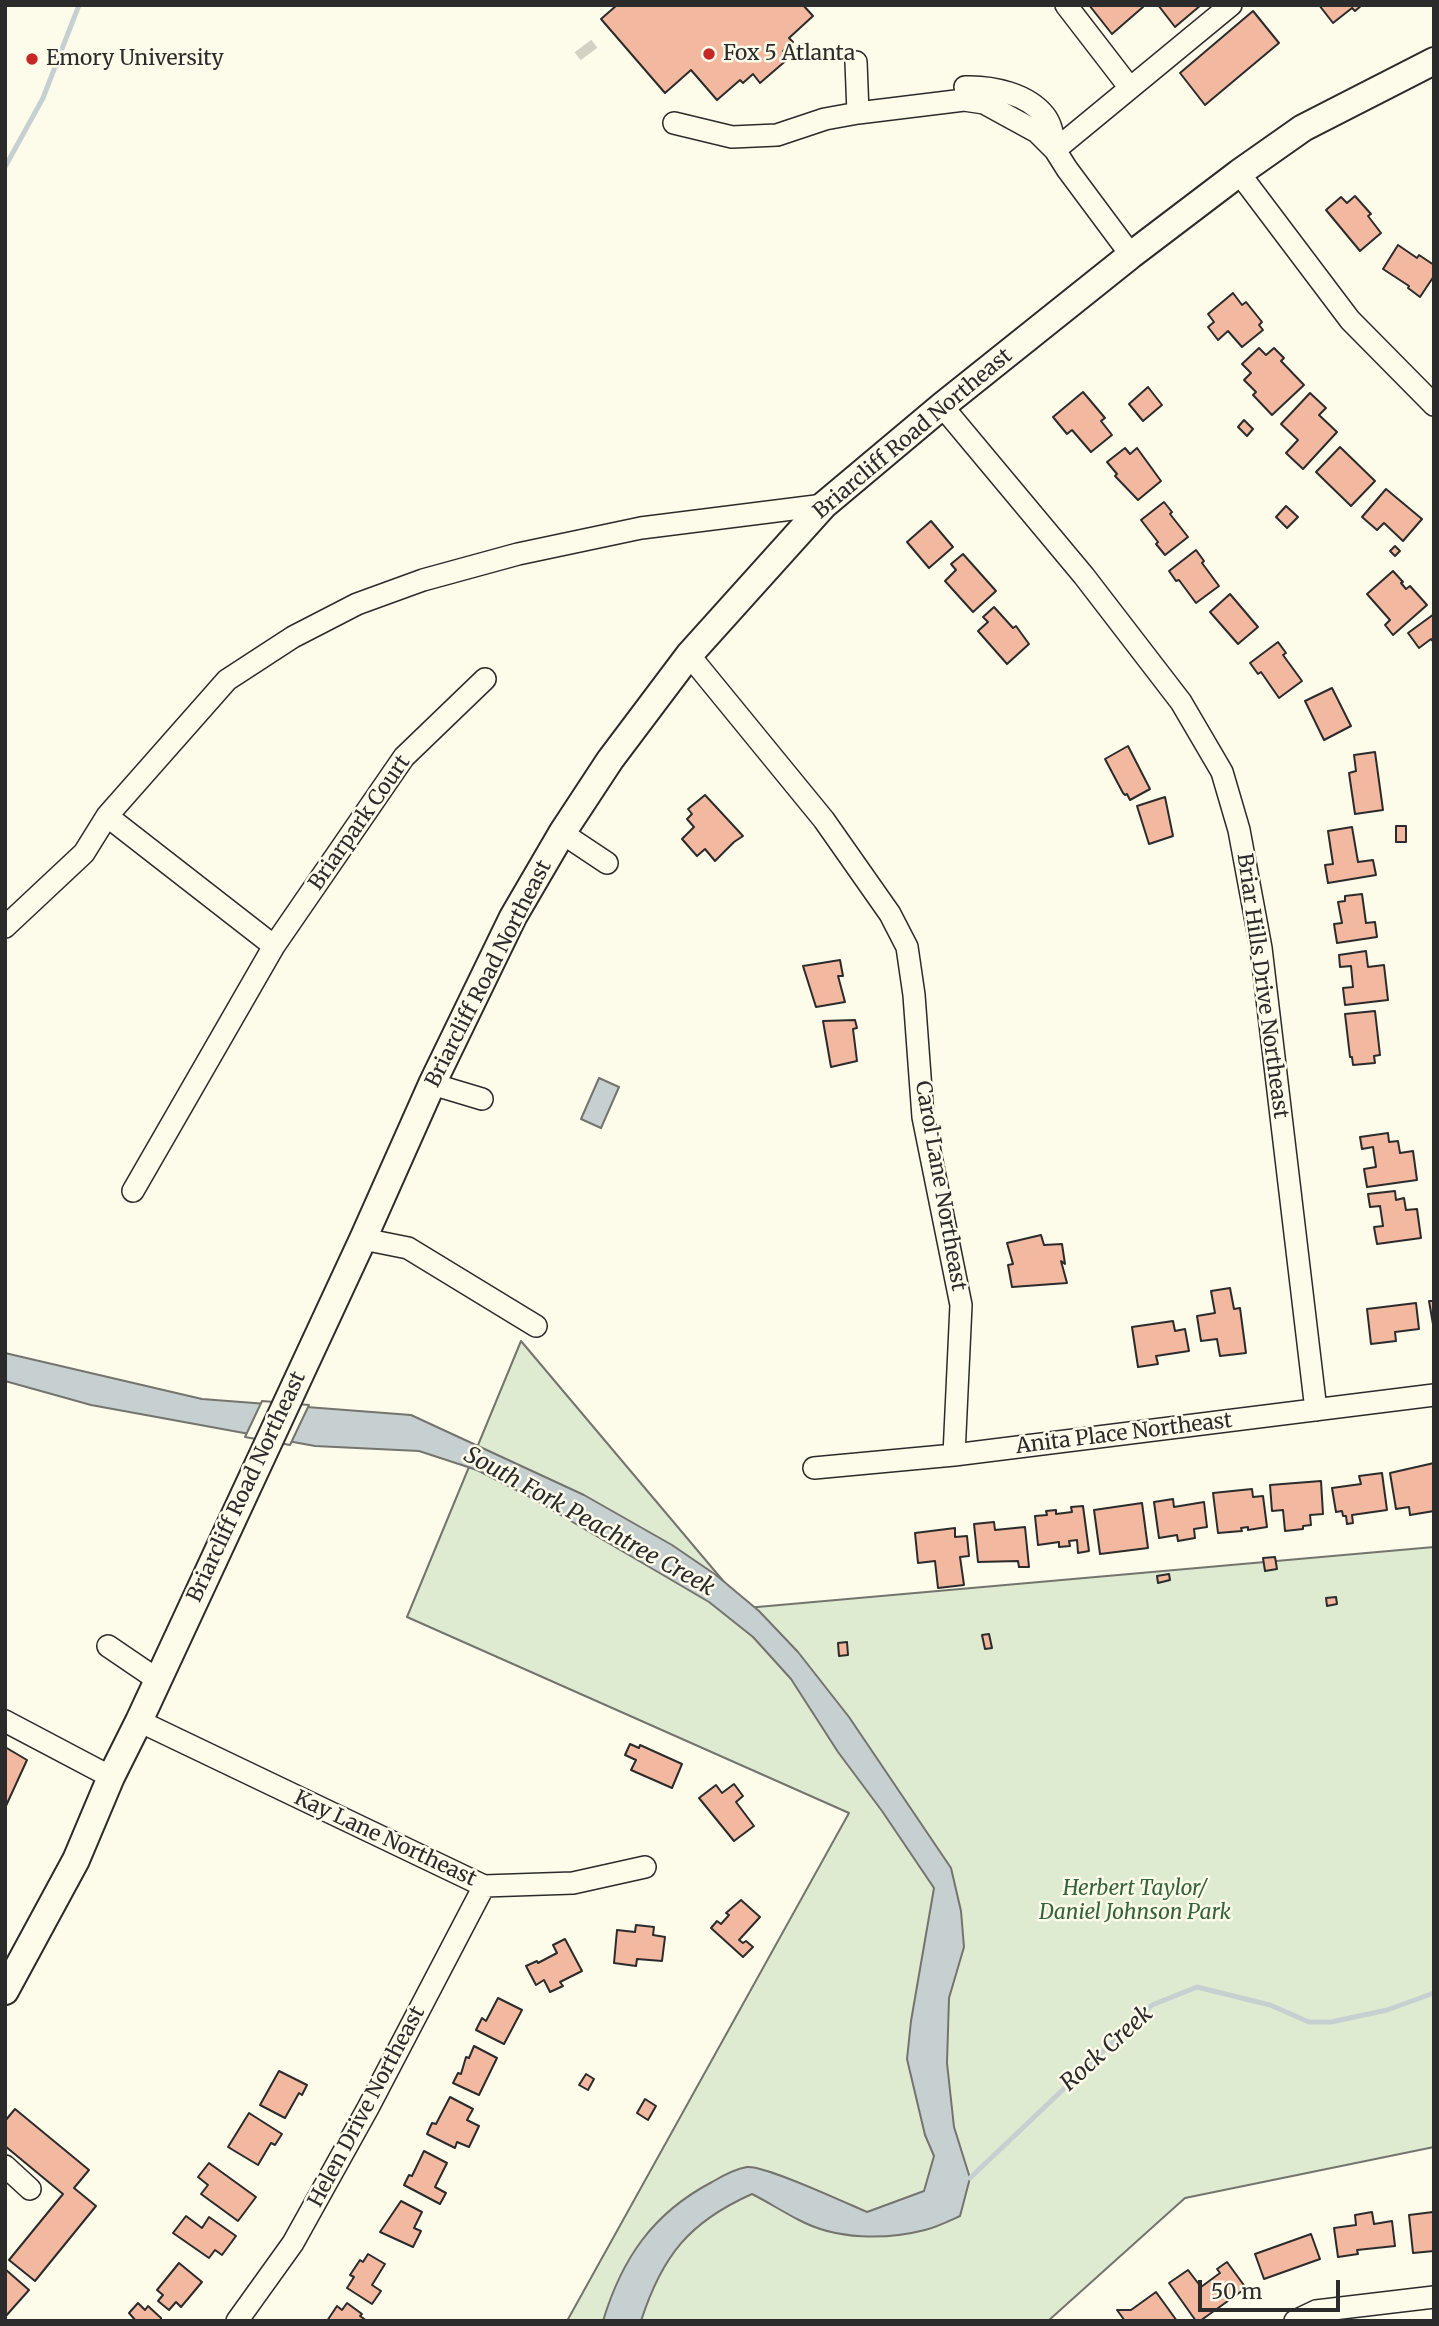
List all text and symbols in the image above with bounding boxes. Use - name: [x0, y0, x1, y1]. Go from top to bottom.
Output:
- place label: Fox 5 Atlanta: [723, 41, 855, 67]
- place label: Emory University: [46, 46, 224, 72]
- marker: Fox 5 Atlanta: [701, 46, 717, 62]
- marker: Emory University: [24, 51, 40, 67]
- street label: Briarcliff Road Northeast: [809, 344, 1017, 524]
- street label: Briarpark Court: [304, 751, 416, 895]
- street label: Briar Hills Drive Northeast: [1231, 852, 1293, 1120]
- street label: Briarcliff Road Northeast: [421, 856, 557, 1092]
- street label: Carol Lane Northeast: [909, 1079, 971, 1293]
- street label: Briarcliff Road Northeast: [182, 1368, 312, 1606]
- street label: Anita Place Northeast: [1014, 1408, 1234, 1460]
- water label: South Fork Peachtree Creek: [459, 1442, 719, 1602]
- street label: Kay Lane Northeast: [290, 1786, 480, 1892]
- park label: Herbert Taylor/ Daniel Johnson Park: [1039, 1876, 1231, 1926]
- water label: Rock Creek: [1055, 2001, 1159, 2097]
- street label: Helen Drive Northeast: [303, 2002, 431, 2212]
- scale bar: [1201, 2266, 1343, 2310]
- text: 50 m: [1211, 2278, 1262, 2305]

